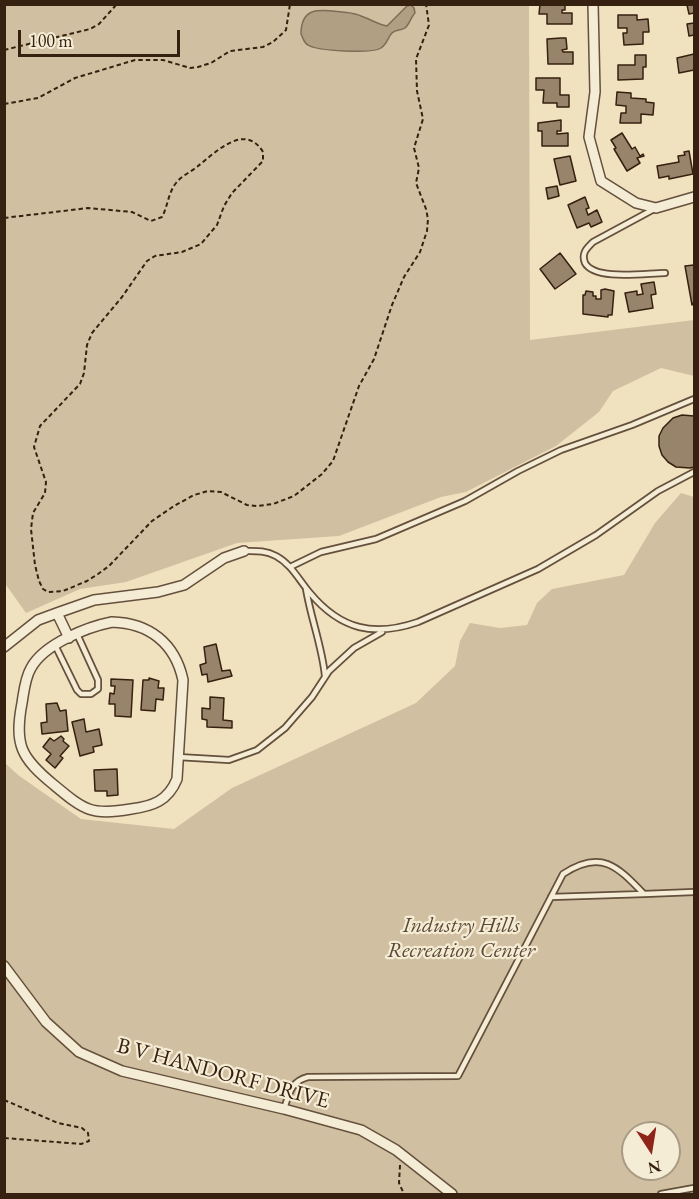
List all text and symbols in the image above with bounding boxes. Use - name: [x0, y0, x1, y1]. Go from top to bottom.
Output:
- scale bar: [21, 18, 183, 56]
- text: 100 m: [29, 29, 73, 52]
- park label: Industry Hills Recreation Center: [387, 913, 535, 964]
- street label: B V HANDORF DRIVE: [114, 1033, 332, 1115]
- north arrow: [621, 1121, 681, 1181]
- text: N: [646, 1156, 663, 1179]

